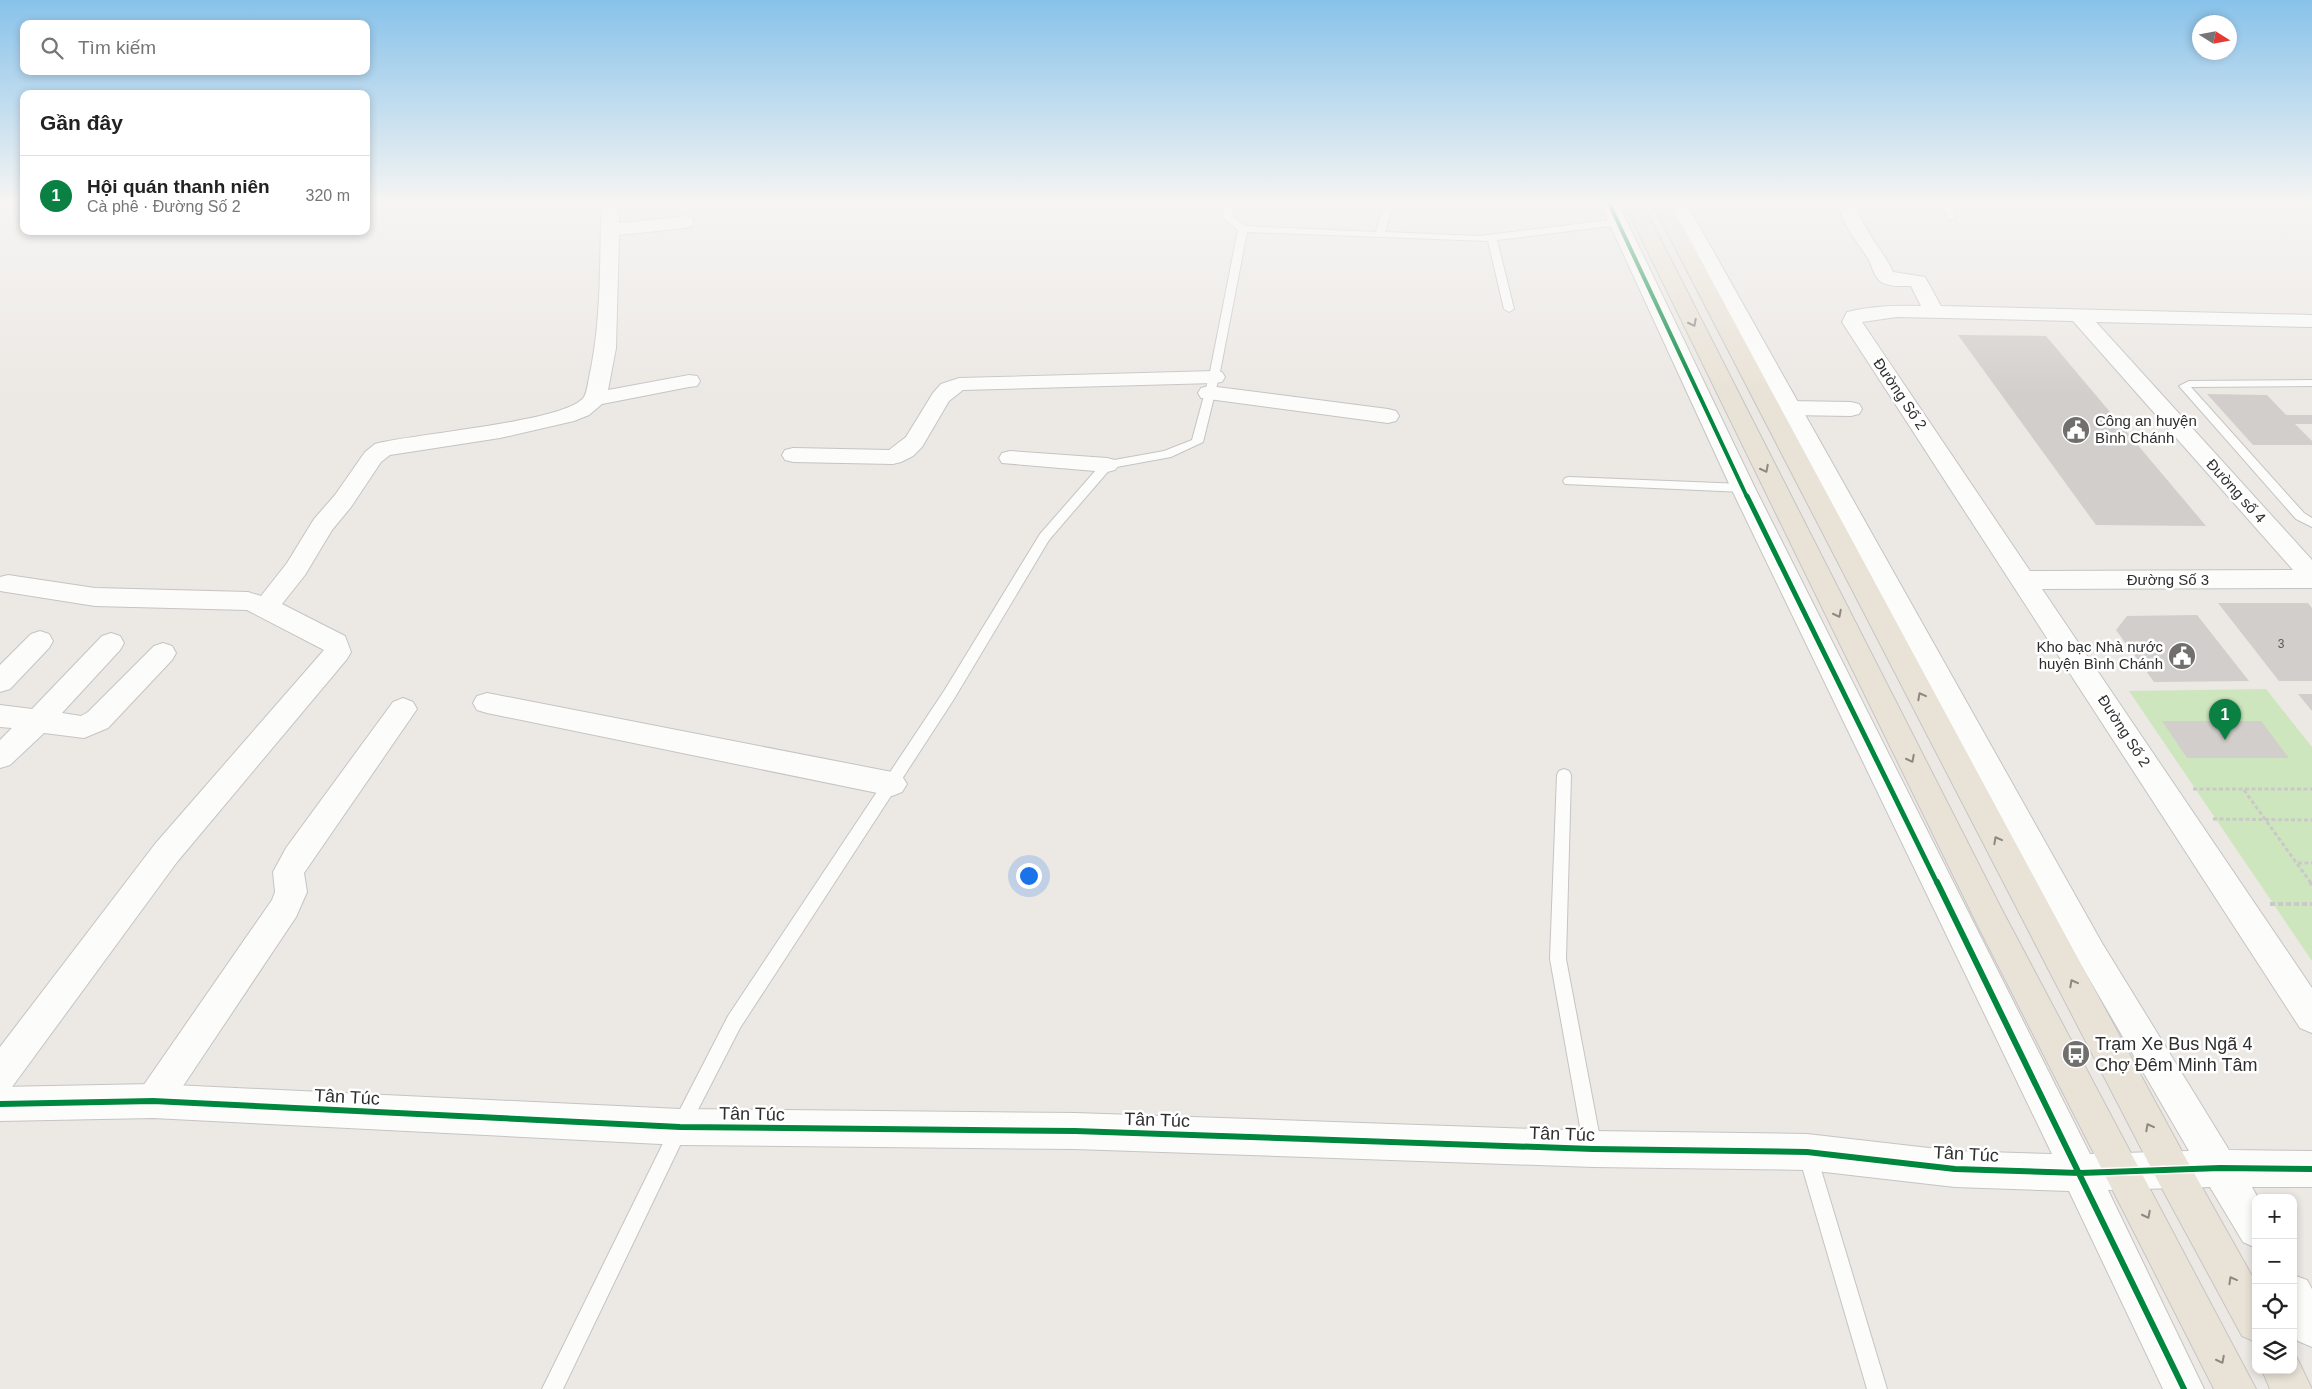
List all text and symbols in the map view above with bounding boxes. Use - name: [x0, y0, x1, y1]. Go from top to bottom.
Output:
- north arrow: [2192, 15, 2237, 60]
- search box: [20, 20, 370, 75]
- icon: search: [38, 34, 66, 62]
- text: Tìm kiếm: [78, 37, 156, 58]
- text: Gần đây: [40, 111, 123, 134]
- text: Hội quán thanh niên: [87, 176, 270, 197]
- text: 1: [52, 187, 60, 204]
- text: 320 m: [306, 187, 350, 204]
- text: Cà phê · Đường Số 2: [87, 198, 241, 215]
- one-way arrow: [1687, 318, 1697, 327]
- street label: Đường Số 2: [1870, 355, 1931, 433]
- place label: Công an huyện Bình Chánh: [2095, 412, 2197, 446]
- public building icon: Công an huyện Bình Chánh: [2061, 415, 2091, 445]
- street label: Đường số 4: [2203, 455, 2269, 526]
- one-way arrow: [1759, 463, 1769, 472]
- street label: Đường Số 3: [2127, 571, 2209, 588]
- one-way arrow: [1832, 609, 1842, 618]
- house number: 3: [2278, 637, 2285, 651]
- place label: Kho bạc Nhà nước huyện Bình Chánh: [2036, 638, 2163, 672]
- public building icon: Kho bạc Nhà nước huyện Bình Chánh: [2167, 641, 2197, 671]
- one-way arrow: [1918, 692, 1928, 701]
- street label: Đường Số 2: [2095, 692, 2154, 770]
- pin: 1: [2209, 699, 2241, 740]
- one-way arrow: [1905, 754, 1915, 763]
- one-way arrow: [1994, 836, 2004, 845]
- your location: [1016, 863, 1042, 889]
- one-way arrow: [2069, 980, 2079, 989]
- place label: Trạm Xe Bus Ngã 4 Chợ Đêm Minh Tâm: [2095, 1034, 2258, 1075]
- bus stop icon: Trạm Xe Bus Ngã 4 Chợ Đêm Minh Tâm: [2061, 1039, 2091, 1069]
- street label: Tân Túc: [314, 1085, 380, 1109]
- street label: Tân Túc: [719, 1103, 785, 1125]
- street label: Tân Túc: [1124, 1109, 1190, 1131]
- street label: Tân Túc: [1529, 1123, 1595, 1145]
- one-way arrow: [2145, 1123, 2155, 1132]
- street label: Tân Túc: [1933, 1142, 1999, 1166]
- map controls: [2252, 1194, 2297, 1374]
- button: +: [2252, 1194, 2297, 1239]
- one-way arrow: [2141, 1210, 2151, 1219]
- button: −: [2252, 1239, 2297, 1284]
- one-way arrow: [2229, 1276, 2239, 1285]
- button: locate: [2252, 1284, 2297, 1329]
- button: layers: [2252, 1329, 2297, 1374]
- one-way arrow: [2215, 1355, 2225, 1364]

